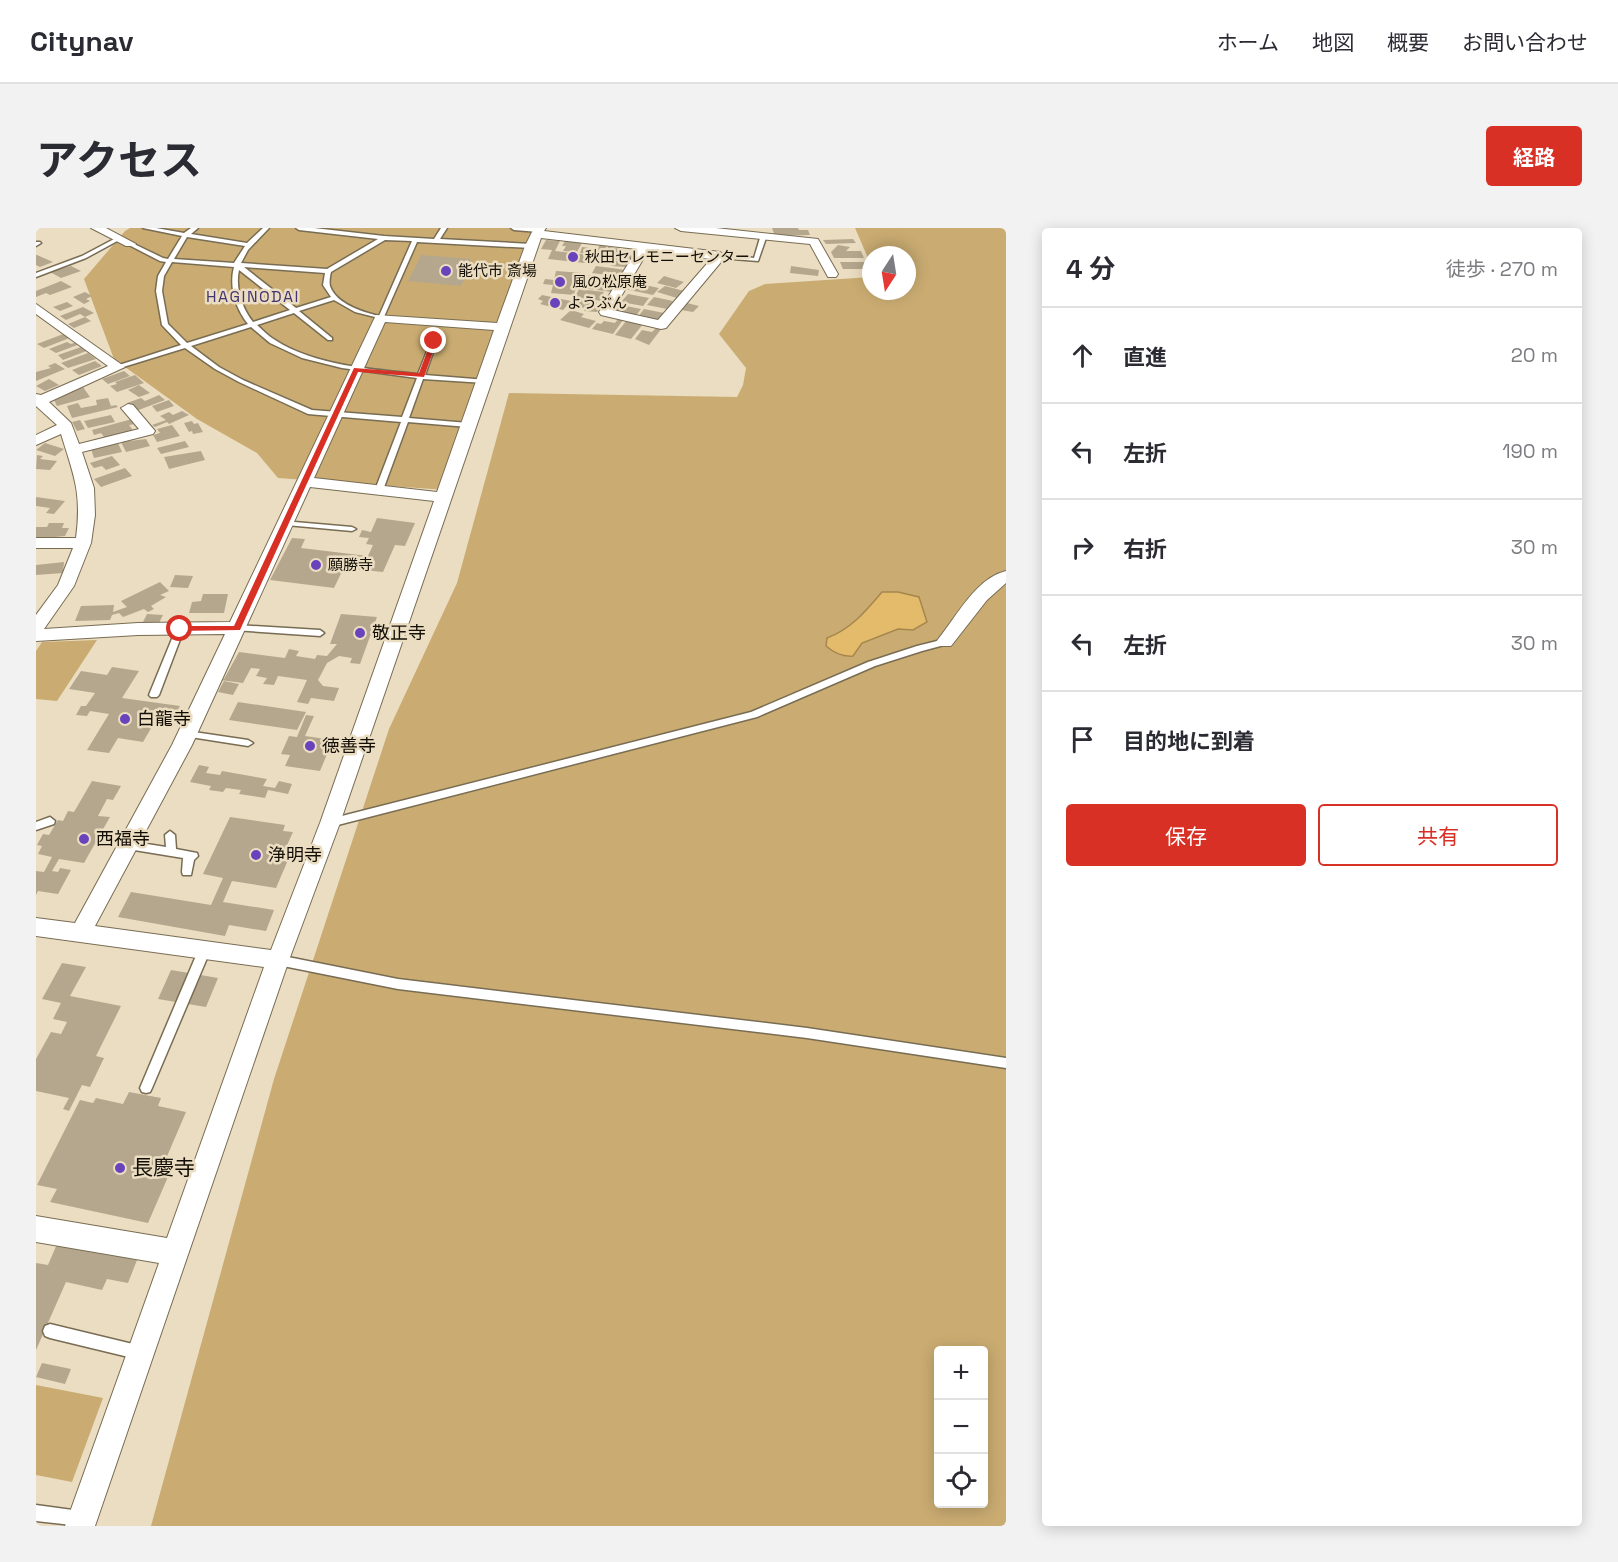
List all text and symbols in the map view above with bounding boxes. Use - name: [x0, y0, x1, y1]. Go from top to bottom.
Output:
- text: Citynav: [30, 23, 134, 59]
- text: ホーム: [1217, 29, 1279, 56]
- text: 地図: [1312, 29, 1354, 56]
- text: 概要: [1387, 29, 1429, 56]
- text: お問い合わせ: [1462, 29, 1588, 56]
- button: 経路: [1486, 126, 1582, 186]
- text: アクセス: [36, 134, 202, 187]
- north arrow: [862, 246, 916, 300]
- place label: 秋田セレモニーセンター: [585, 247, 750, 266]
- marker: 秋田セレモニーセンター: [566, 250, 580, 264]
- text: 4 分: [1066, 252, 1115, 286]
- text: 徒歩 · 270 m: [1446, 256, 1558, 282]
- place label: 能代市 斎場: [458, 261, 537, 280]
- marker: 能代市 斎場: [439, 264, 453, 278]
- place label: 風の松原庵: [572, 272, 647, 291]
- marker: 風の松原庵: [553, 275, 567, 289]
- district label: HAGINODAI: [206, 286, 300, 307]
- place label: ようぶん: [567, 293, 627, 312]
- marker: ようぶん: [548, 296, 562, 310]
- route end: [420, 327, 446, 353]
- icon: ahead: [1066, 339, 1099, 372]
- text: 20 m: [1511, 342, 1558, 368]
- text: 直進: [1123, 343, 1167, 371]
- icon: left: [1066, 435, 1099, 468]
- text: 190 m: [1502, 438, 1558, 464]
- text: 左折: [1123, 439, 1167, 467]
- icon: right: [1066, 531, 1099, 564]
- text: 30 m: [1511, 534, 1558, 560]
- text: 右折: [1123, 535, 1167, 563]
- place label: 願勝寺: [328, 555, 373, 574]
- marker: 願勝寺: [309, 558, 323, 572]
- route start: [166, 615, 192, 641]
- place label: 敬正寺: [372, 621, 426, 644]
- marker: 敬正寺: [353, 626, 367, 640]
- icon: left: [1066, 627, 1099, 660]
- text: 30 m: [1511, 630, 1558, 656]
- text: 左折: [1123, 631, 1167, 659]
- place label: 白龍寺: [137, 707, 191, 730]
- marker: 白龍寺: [118, 712, 132, 726]
- icon: arrive: [1066, 723, 1099, 756]
- text: 目的地に到着: [1123, 727, 1255, 755]
- place label: 徳善寺: [322, 734, 376, 757]
- marker: 徳善寺: [303, 739, 317, 753]
- button: 保存: [1066, 804, 1306, 866]
- button: 共有: [1318, 804, 1558, 866]
- place label: 西福寺: [96, 827, 150, 850]
- marker: 西福寺: [77, 832, 91, 846]
- place label: 浄明寺: [268, 843, 322, 866]
- marker: 浄明寺: [249, 848, 263, 862]
- place label: 長慶寺: [132, 1154, 195, 1181]
- marker: 長慶寺: [113, 1161, 127, 1175]
- map controls: [934, 1346, 988, 1508]
- button: +: [934, 1346, 988, 1400]
- button: −: [934, 1400, 988, 1454]
- button: locate: [934, 1454, 988, 1508]

